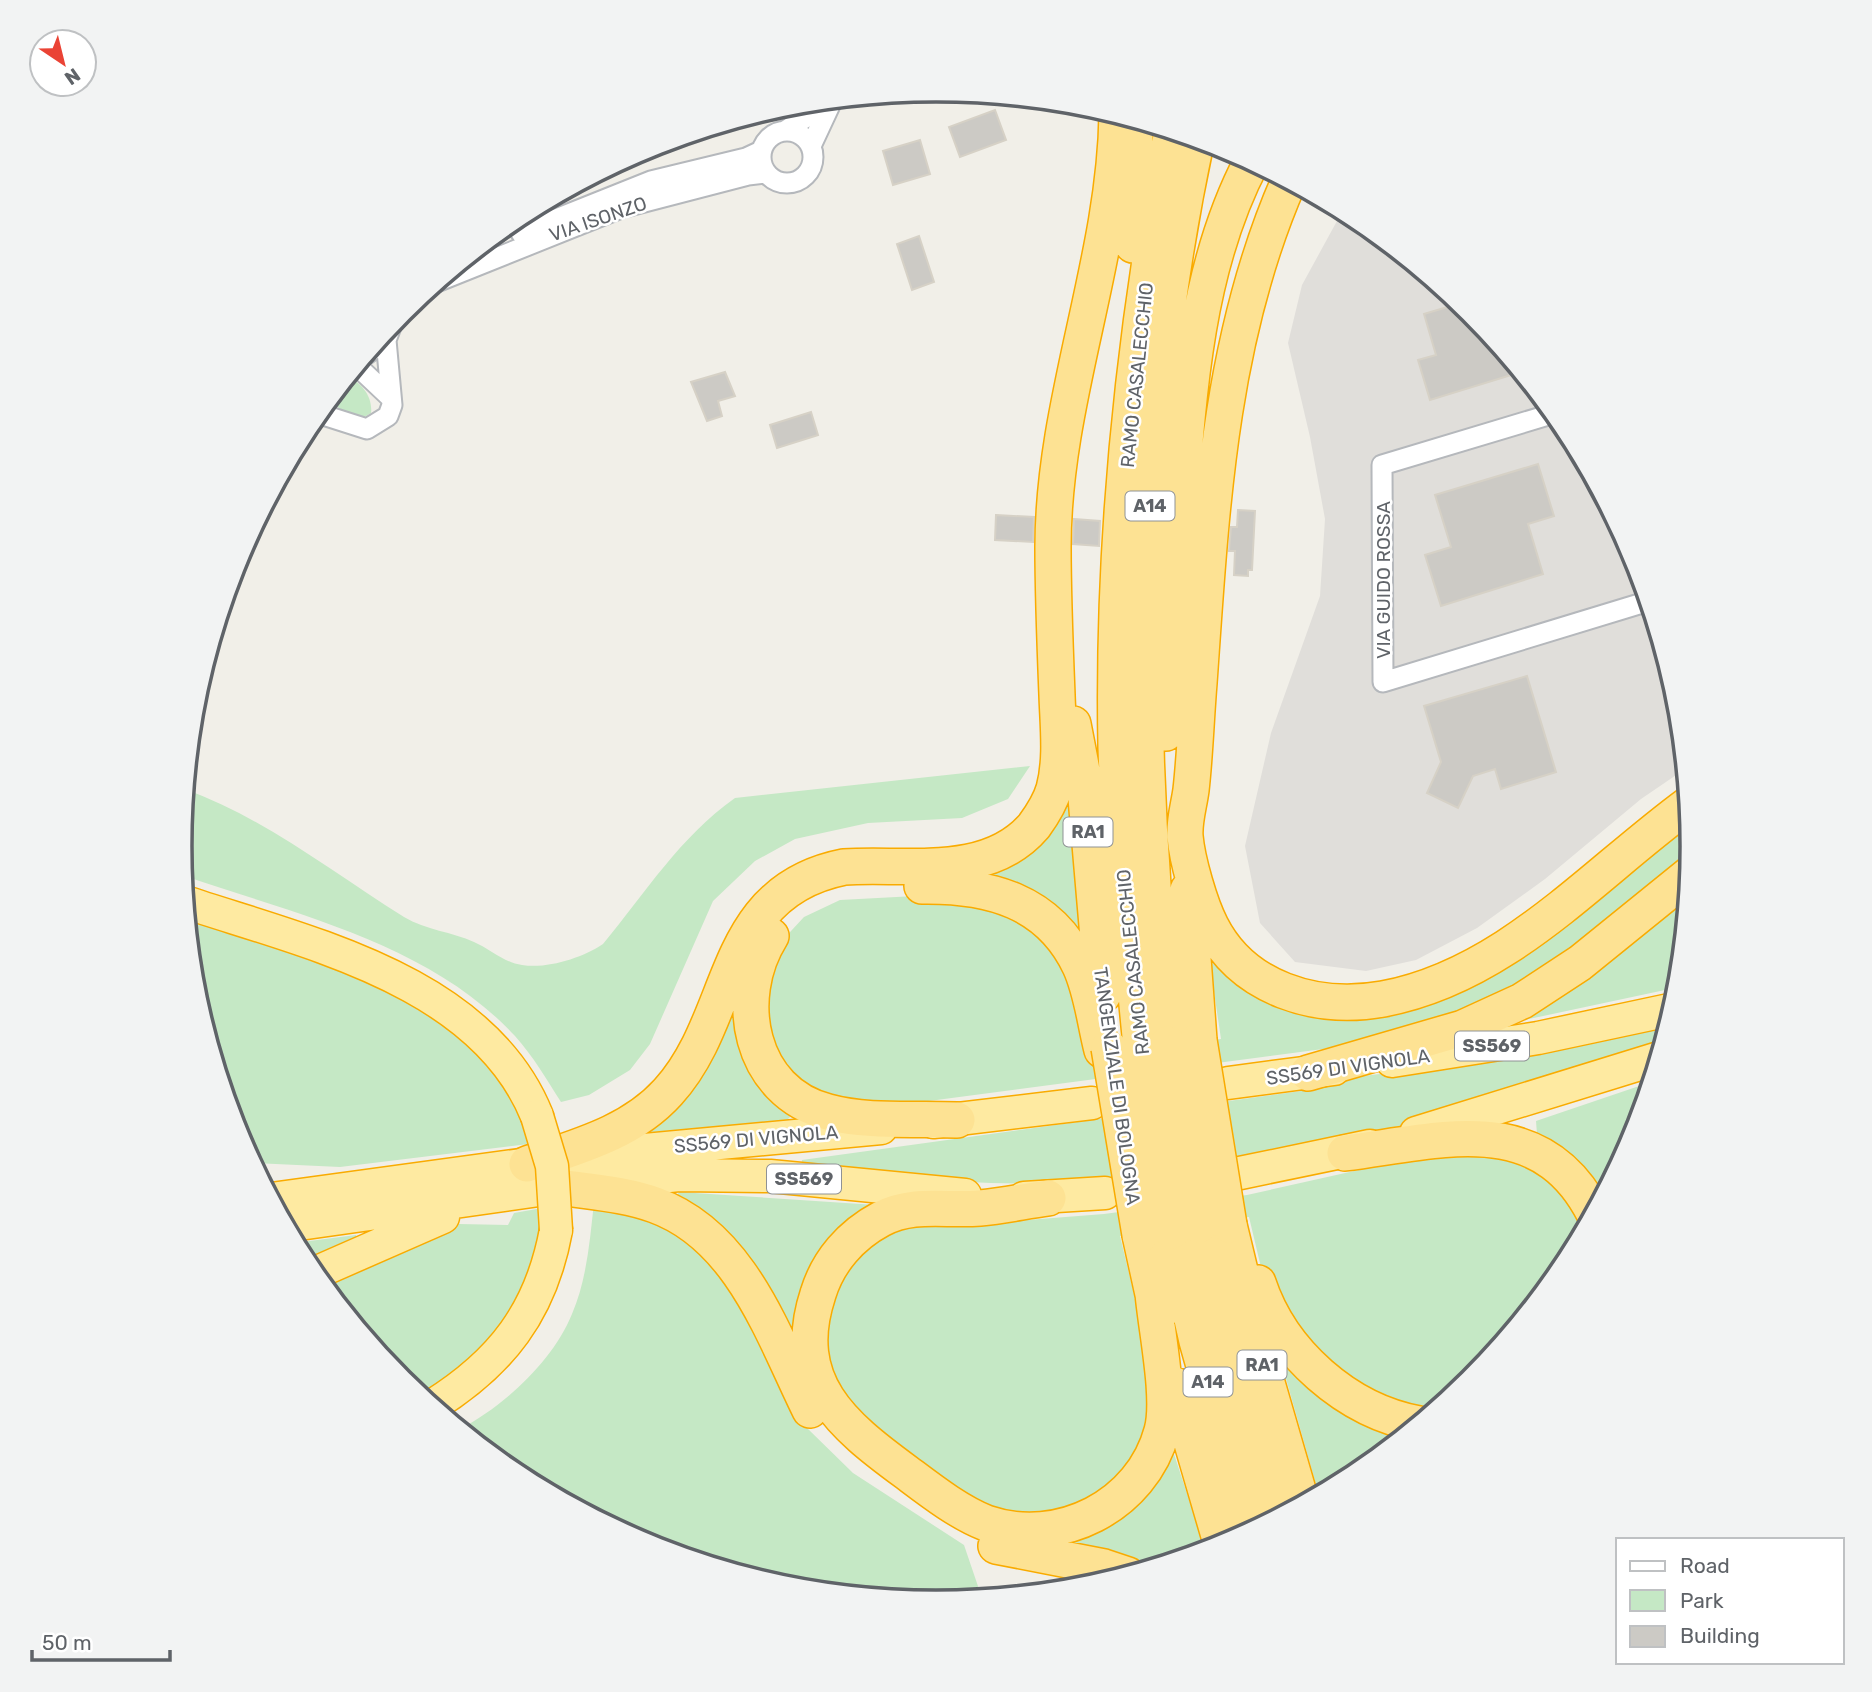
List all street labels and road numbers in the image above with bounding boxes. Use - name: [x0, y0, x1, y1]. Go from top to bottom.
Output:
- street label: VIA ISONZO: [546, 192, 650, 246]
- street label: RAMO CASALECCHIO: [1116, 281, 1158, 469]
- road number: A14: [1126, 492, 1174, 520]
- street label: VIA GUIDO ROSSA: [1372, 501, 1395, 659]
- road number: RA1: [1064, 818, 1112, 846]
- street label: RAMO CASALECCHIO: [1112, 868, 1154, 1056]
- street label: TANGENZIALE DI BOLOGNA: [1089, 966, 1145, 1207]
- road number: SS569: [1455, 1031, 1529, 1060]
- street label: SS569 DI VIGNOLA: [1265, 1044, 1431, 1090]
- street label: SS569 DI VIGNOLA: [673, 1120, 839, 1158]
- road number: SS569: [767, 1164, 841, 1194]
- road number: RA1: [1238, 1350, 1286, 1380]
- road number: A14: [1184, 1367, 1232, 1396]

